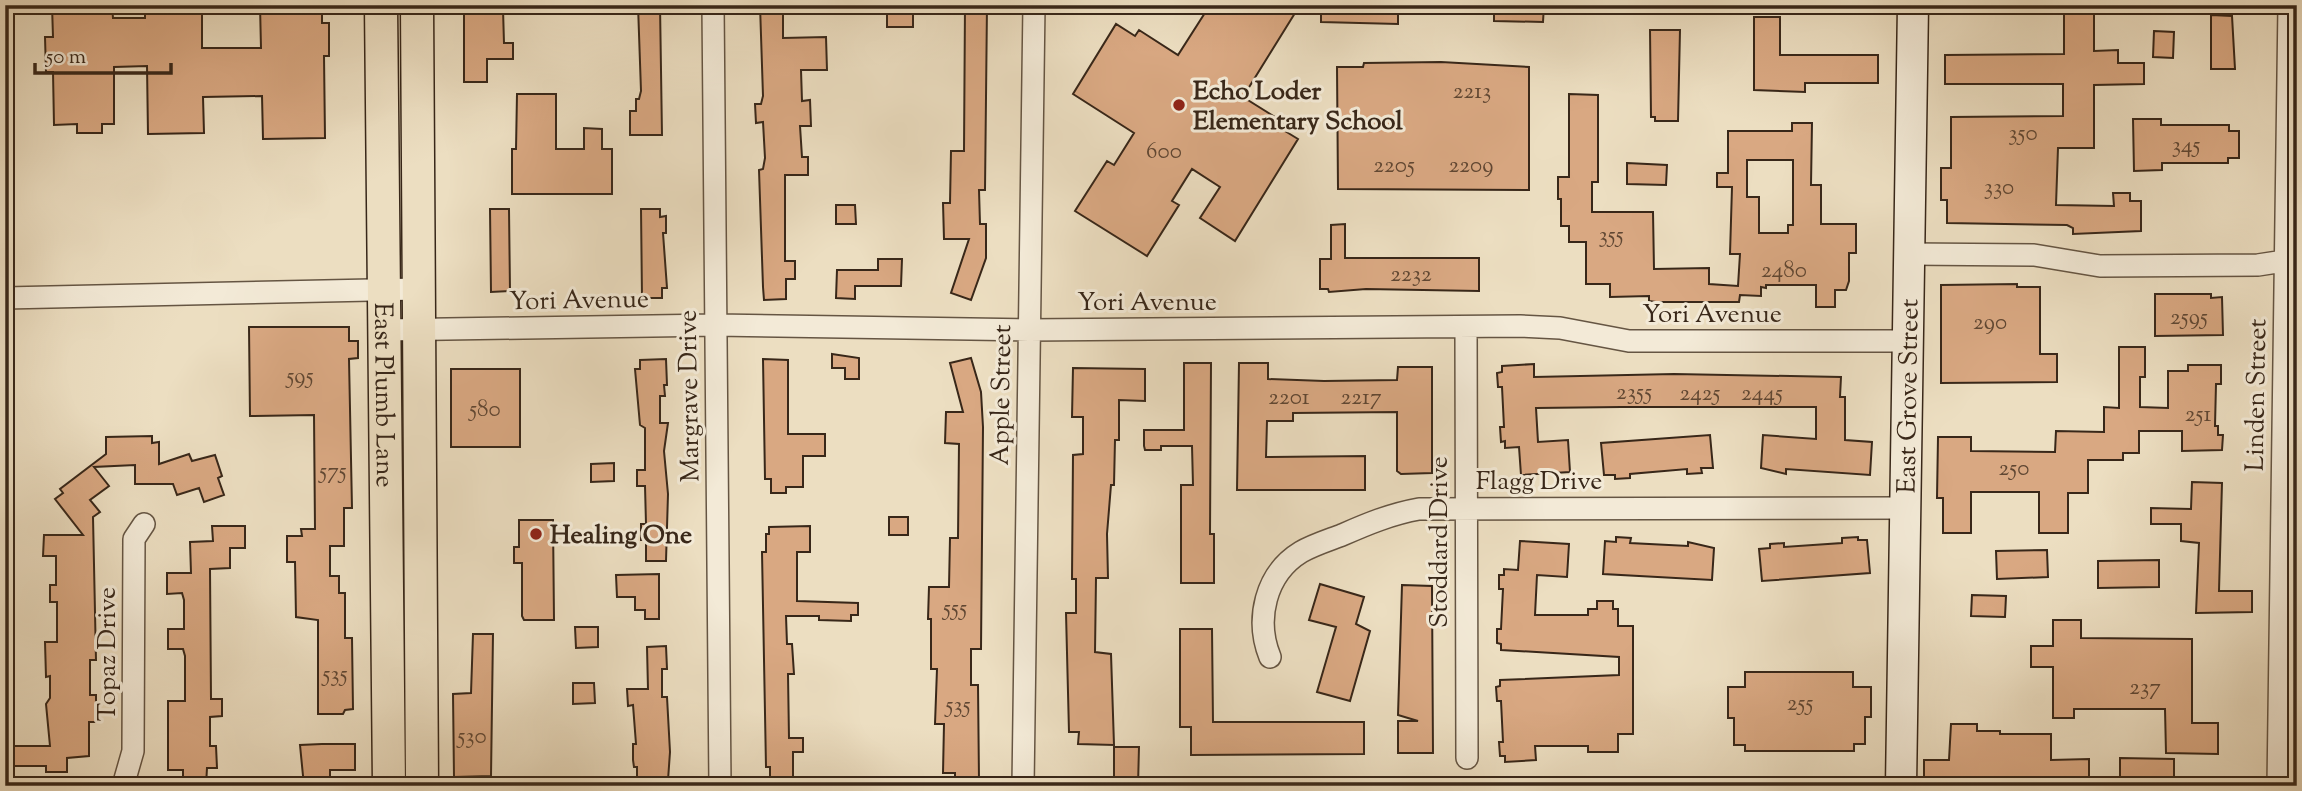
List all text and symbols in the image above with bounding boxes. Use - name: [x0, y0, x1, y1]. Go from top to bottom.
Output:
- scale bar: [35, 32, 172, 76]
- text: 50 m: [45, 43, 86, 73]
- place label: Echo Loder Elementary School: [1193, 74, 1403, 141]
- house number: 2213: [1453, 76, 1491, 109]
- marker: Echo Loder Elementary School: [1171, 97, 1187, 113]
- house number: 350: [2008, 118, 2038, 151]
- house number: 345: [2172, 130, 2201, 163]
- house number: 600: [1146, 136, 1182, 169]
- house number: 2205: [1373, 150, 1415, 183]
- house number: 2209: [1449, 150, 1493, 183]
- house number: 330: [1984, 172, 2014, 205]
- house number: 355: [1598, 220, 1624, 253]
- house number: 2480: [1761, 255, 1807, 288]
- house number: 2232: [1390, 259, 1432, 292]
- street label: Yori Avenue: [509, 282, 649, 321]
- street label: Yori Avenue: [1077, 285, 1217, 322]
- street label: Yori Avenue: [1642, 297, 1782, 334]
- street label: East Grove Street: [1889, 298, 1929, 494]
- street label: East Plumb Lane: [363, 302, 402, 488]
- house number: 2595: [2170, 302, 2208, 335]
- house number: 290: [1973, 307, 2007, 340]
- street label: Margrave Drive: [670, 309, 711, 482]
- street label: Linden Street: [2238, 318, 2277, 472]
- street label: Apple Street: [983, 324, 1022, 466]
- house number: 595: [284, 361, 314, 394]
- house number: 2355: [1616, 377, 1652, 410]
- house number: 2425: [1680, 378, 1721, 411]
- house number: 2445: [1741, 378, 1783, 411]
- house number: 2201: [1268, 382, 1310, 415]
- house number: 2217: [1341, 382, 1382, 415]
- house number: 580: [467, 394, 501, 427]
- house number: 251: [2185, 399, 2211, 432]
- house number: 250: [1999, 453, 2029, 486]
- house number: 575: [317, 456, 347, 489]
- street label: Stoddard Drive: [1422, 456, 1459, 628]
- street label: Flagg Drive: [1476, 464, 1602, 501]
- place label: Healing One: [550, 518, 692, 555]
- marker: Healing One: [528, 526, 544, 542]
- street label: Topaz Drive: [90, 587, 127, 721]
- house number: 555: [941, 593, 967, 626]
- house number: 535: [320, 659, 348, 692]
- house number: 237: [2129, 672, 2161, 705]
- house number: 255: [1787, 688, 1813, 721]
- house number: 535: [943, 690, 971, 723]
- house number: 530: [455, 721, 487, 754]

